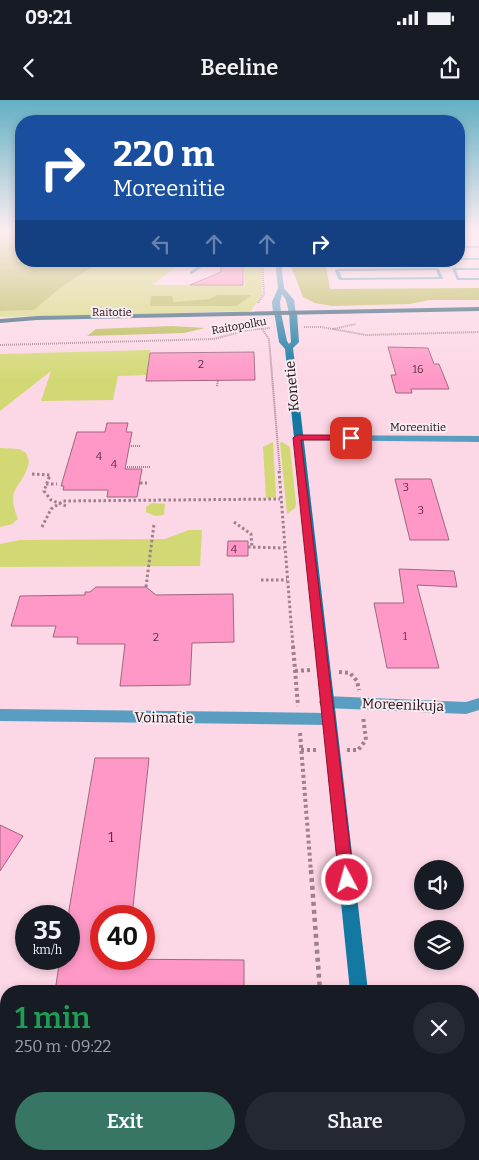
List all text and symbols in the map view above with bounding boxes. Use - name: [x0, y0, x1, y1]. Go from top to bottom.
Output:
- text: 09:21: [25, 6, 72, 29]
- icon: back: [15, 54, 43, 82]
- text: Beeline: [201, 54, 278, 81]
- icon: share: [436, 54, 464, 82]
- text: 220 m: [113, 133, 214, 175]
- icon: right: [30, 135, 95, 200]
- text: Moreenitie: [113, 175, 225, 202]
- icon: left: [147, 230, 175, 258]
- icon: ahead: [200, 230, 228, 258]
- icon: ahead: [253, 230, 281, 258]
- icon: right: [306, 230, 334, 258]
- street label: Raitotie: [92, 306, 132, 319]
- street label: Raitopolku: [211, 315, 268, 337]
- house number: 2: [198, 358, 204, 371]
- street label: Konetie: [281, 360, 303, 412]
- house number: 16: [413, 363, 423, 376]
- pin: [330, 417, 372, 459]
- street label: Moreenitie: [390, 421, 446, 434]
- icon: arrive: [337, 424, 365, 452]
- house number: 4: [96, 450, 103, 463]
- house number: 4: [111, 458, 118, 471]
- house number: 3: [403, 481, 409, 494]
- house number: 3: [418, 504, 424, 517]
- house number: 4: [231, 543, 238, 556]
- house number: 1: [403, 630, 408, 643]
- house number: 2: [153, 631, 159, 644]
- street label: Moreenikuja: [362, 695, 445, 715]
- street label: Voimatie: [134, 709, 194, 727]
- house number: 1: [108, 829, 114, 846]
- position arrow: [320, 853, 372, 905]
- map controls: [414, 860, 464, 970]
- button: sound: [414, 860, 464, 910]
- speed limit sign: 40: [90, 905, 155, 970]
- text: 35: [33, 916, 62, 946]
- button: layers: [414, 920, 464, 970]
- text: km/h: [33, 943, 62, 957]
- text: 1 min: [15, 1000, 90, 1036]
- button: close: [413, 1002, 465, 1054]
- text: 250 m · 09:22: [15, 1037, 111, 1056]
- button: Exit: [15, 1092, 235, 1150]
- button: Share: [245, 1092, 465, 1150]

